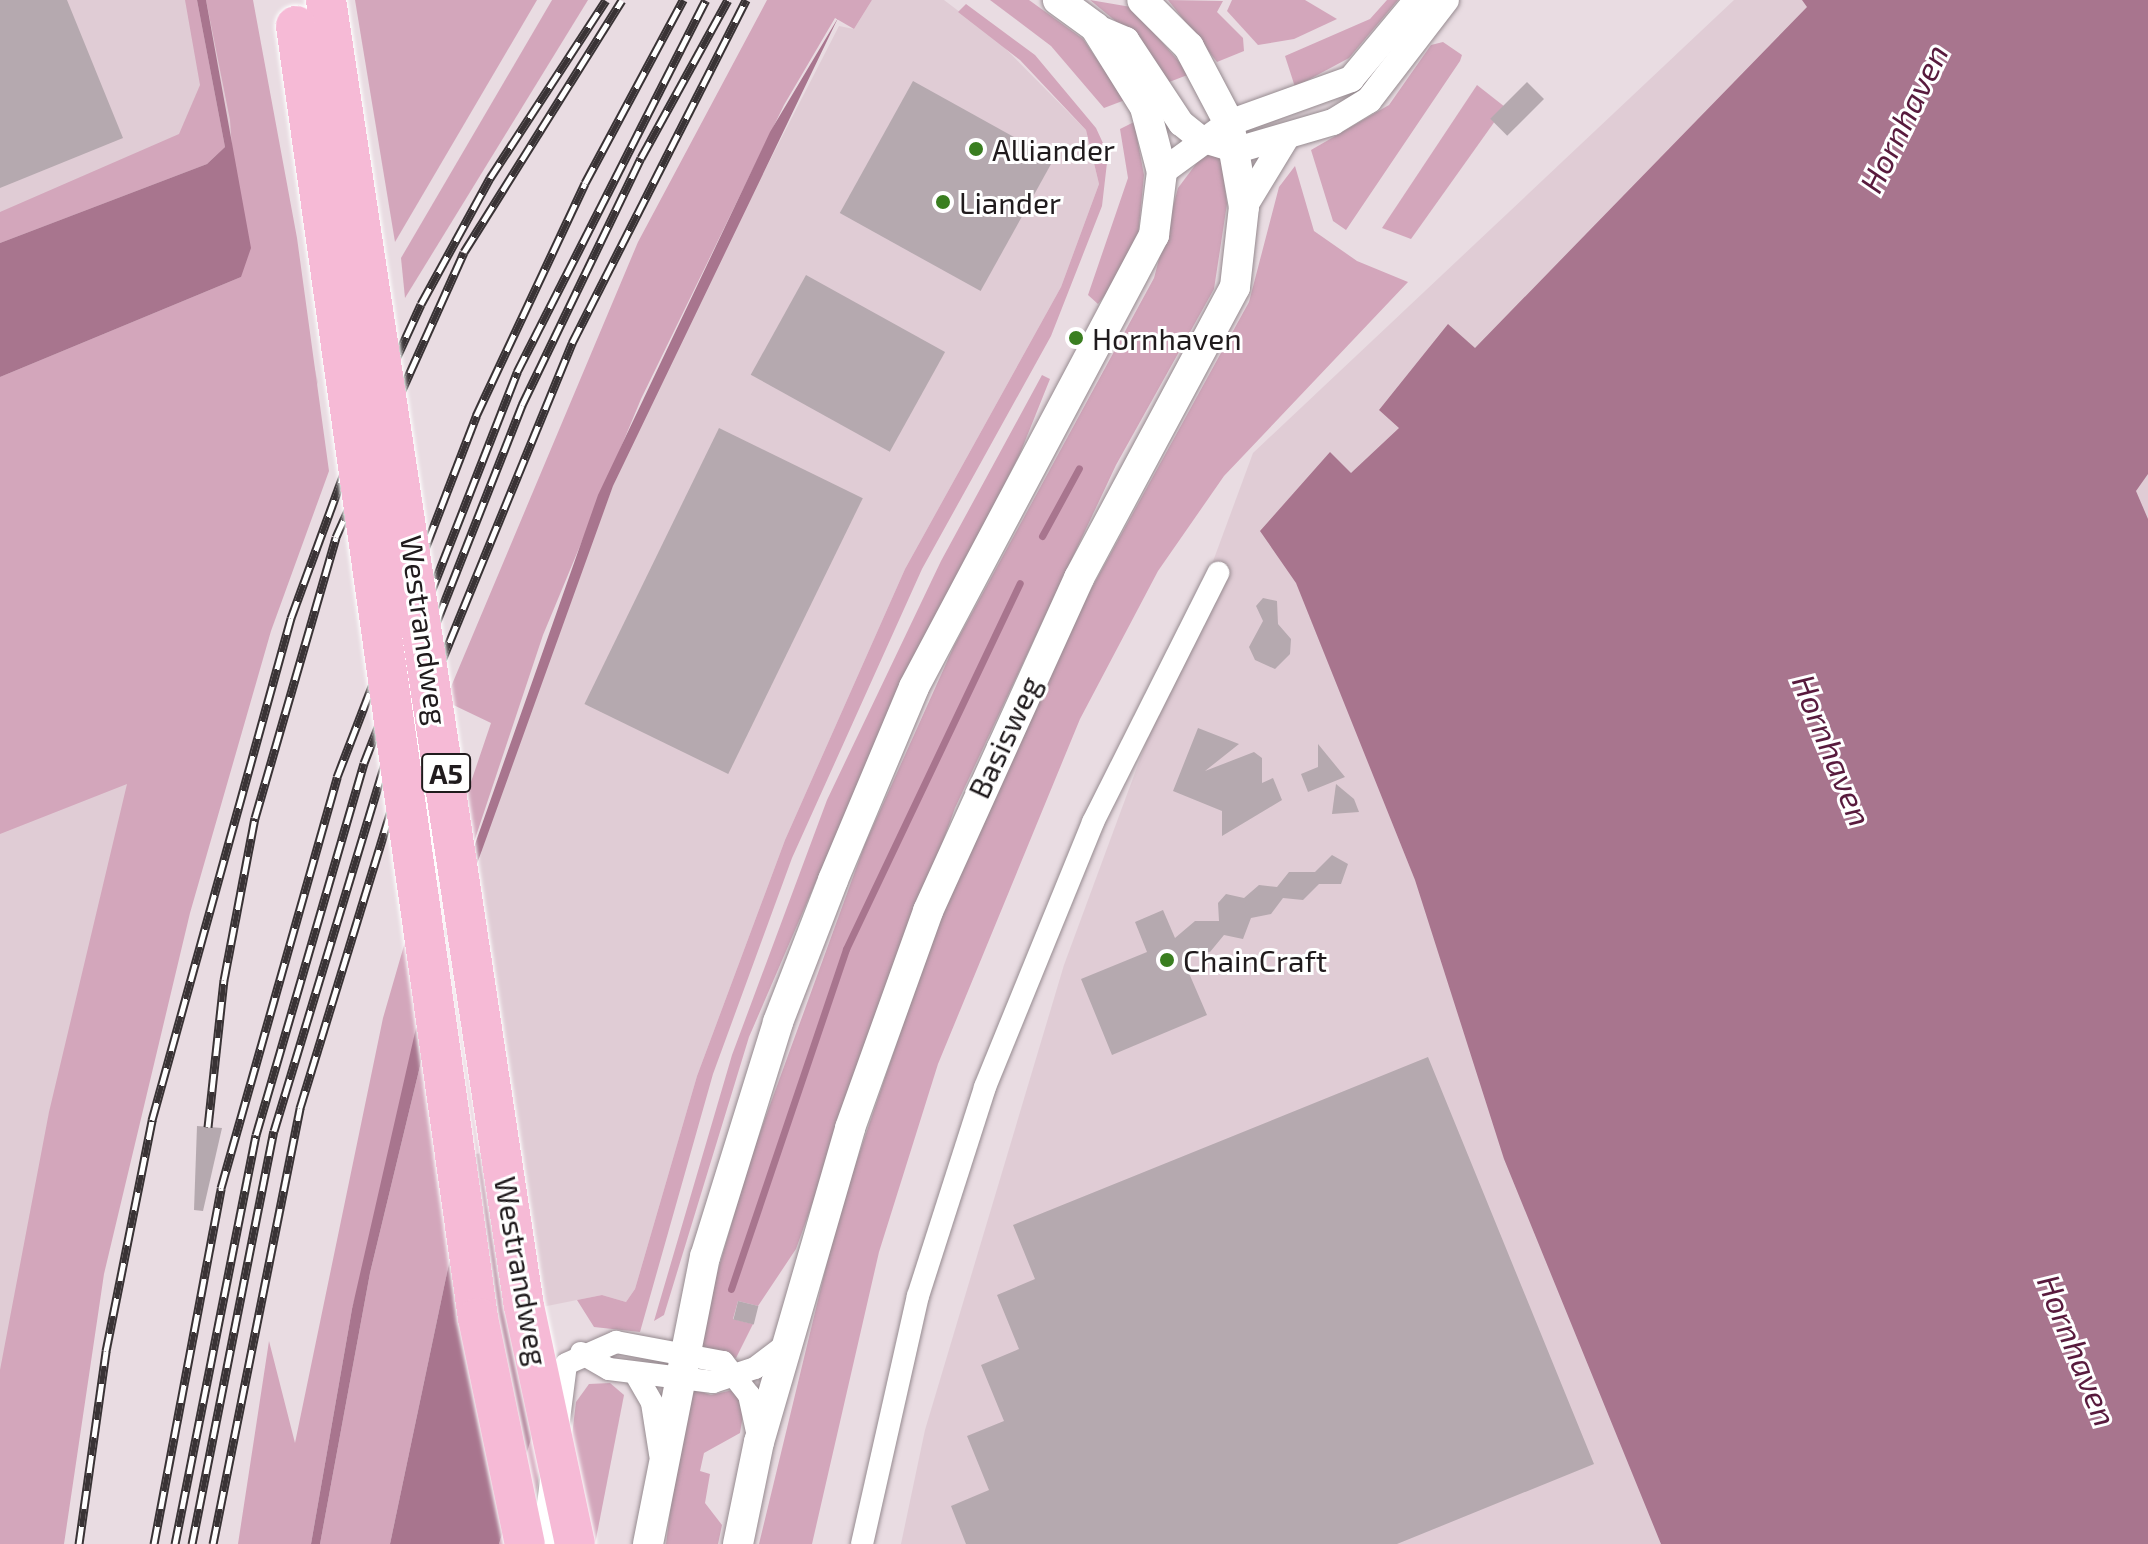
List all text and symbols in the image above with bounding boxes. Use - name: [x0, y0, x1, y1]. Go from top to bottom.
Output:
- water label: Hornhaven: [1851, 38, 1955, 198]
- place label: Alliander: [992, 131, 1115, 167]
- marker: Alliander: [967, 140, 985, 158]
- place label: Liander: [959, 184, 1061, 220]
- marker: Liander: [934, 193, 952, 211]
- place label: Hornhaven: [1092, 320, 1242, 356]
- marker: Hornhaven: [1067, 329, 1085, 347]
- street label: Westrandweg: [394, 533, 456, 727]
- water label: Hornhaven: [1785, 669, 1881, 831]
- street label: Basisweg: [960, 670, 1048, 804]
- road number: A5: [420, 749, 472, 797]
- place label: ChainCraft: [1183, 942, 1327, 978]
- marker: ChainCraft: [1158, 951, 1176, 969]
- street label: Westrandweg: [488, 1174, 556, 1368]
- water label: Hornhaven: [2030, 1269, 2126, 1431]

